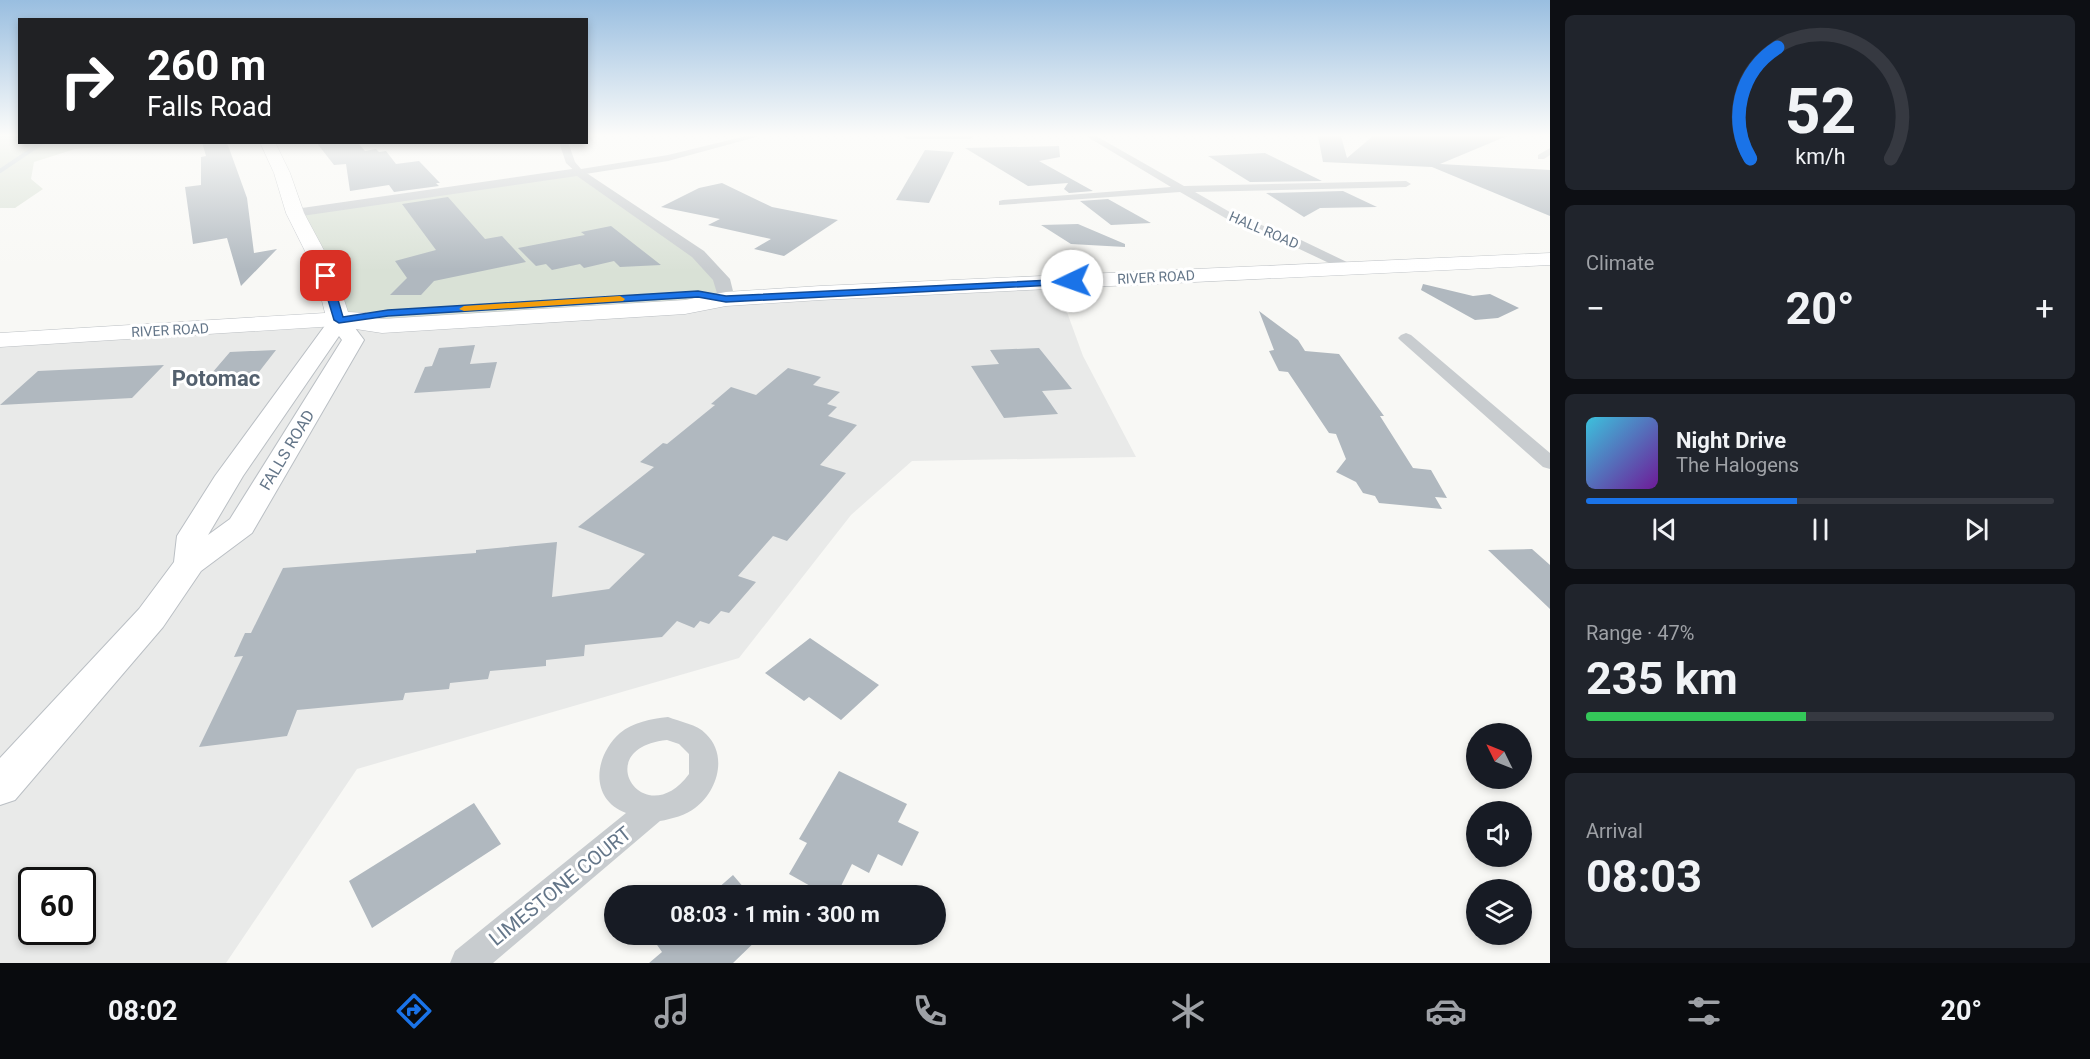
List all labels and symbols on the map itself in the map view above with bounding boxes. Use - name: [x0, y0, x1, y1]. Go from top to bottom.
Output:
- street label: HALL ROAD: [1227, 208, 1301, 252]
- position arrow: [1040, 249, 1104, 313]
- pin: [300, 250, 351, 301]
- street label: RIVER ROAD: [1117, 267, 1195, 287]
- street label: RIVER ROAD: [131, 320, 209, 340]
- district label: Potomac: [172, 366, 260, 391]
- street label: FALLS ROAD: [256, 406, 318, 494]
- north arrow: [1466, 723, 1532, 789]
- street label: LIMESTONE COURT: [484, 821, 636, 951]
- speed limit sign: 60: [18, 867, 96, 945]

